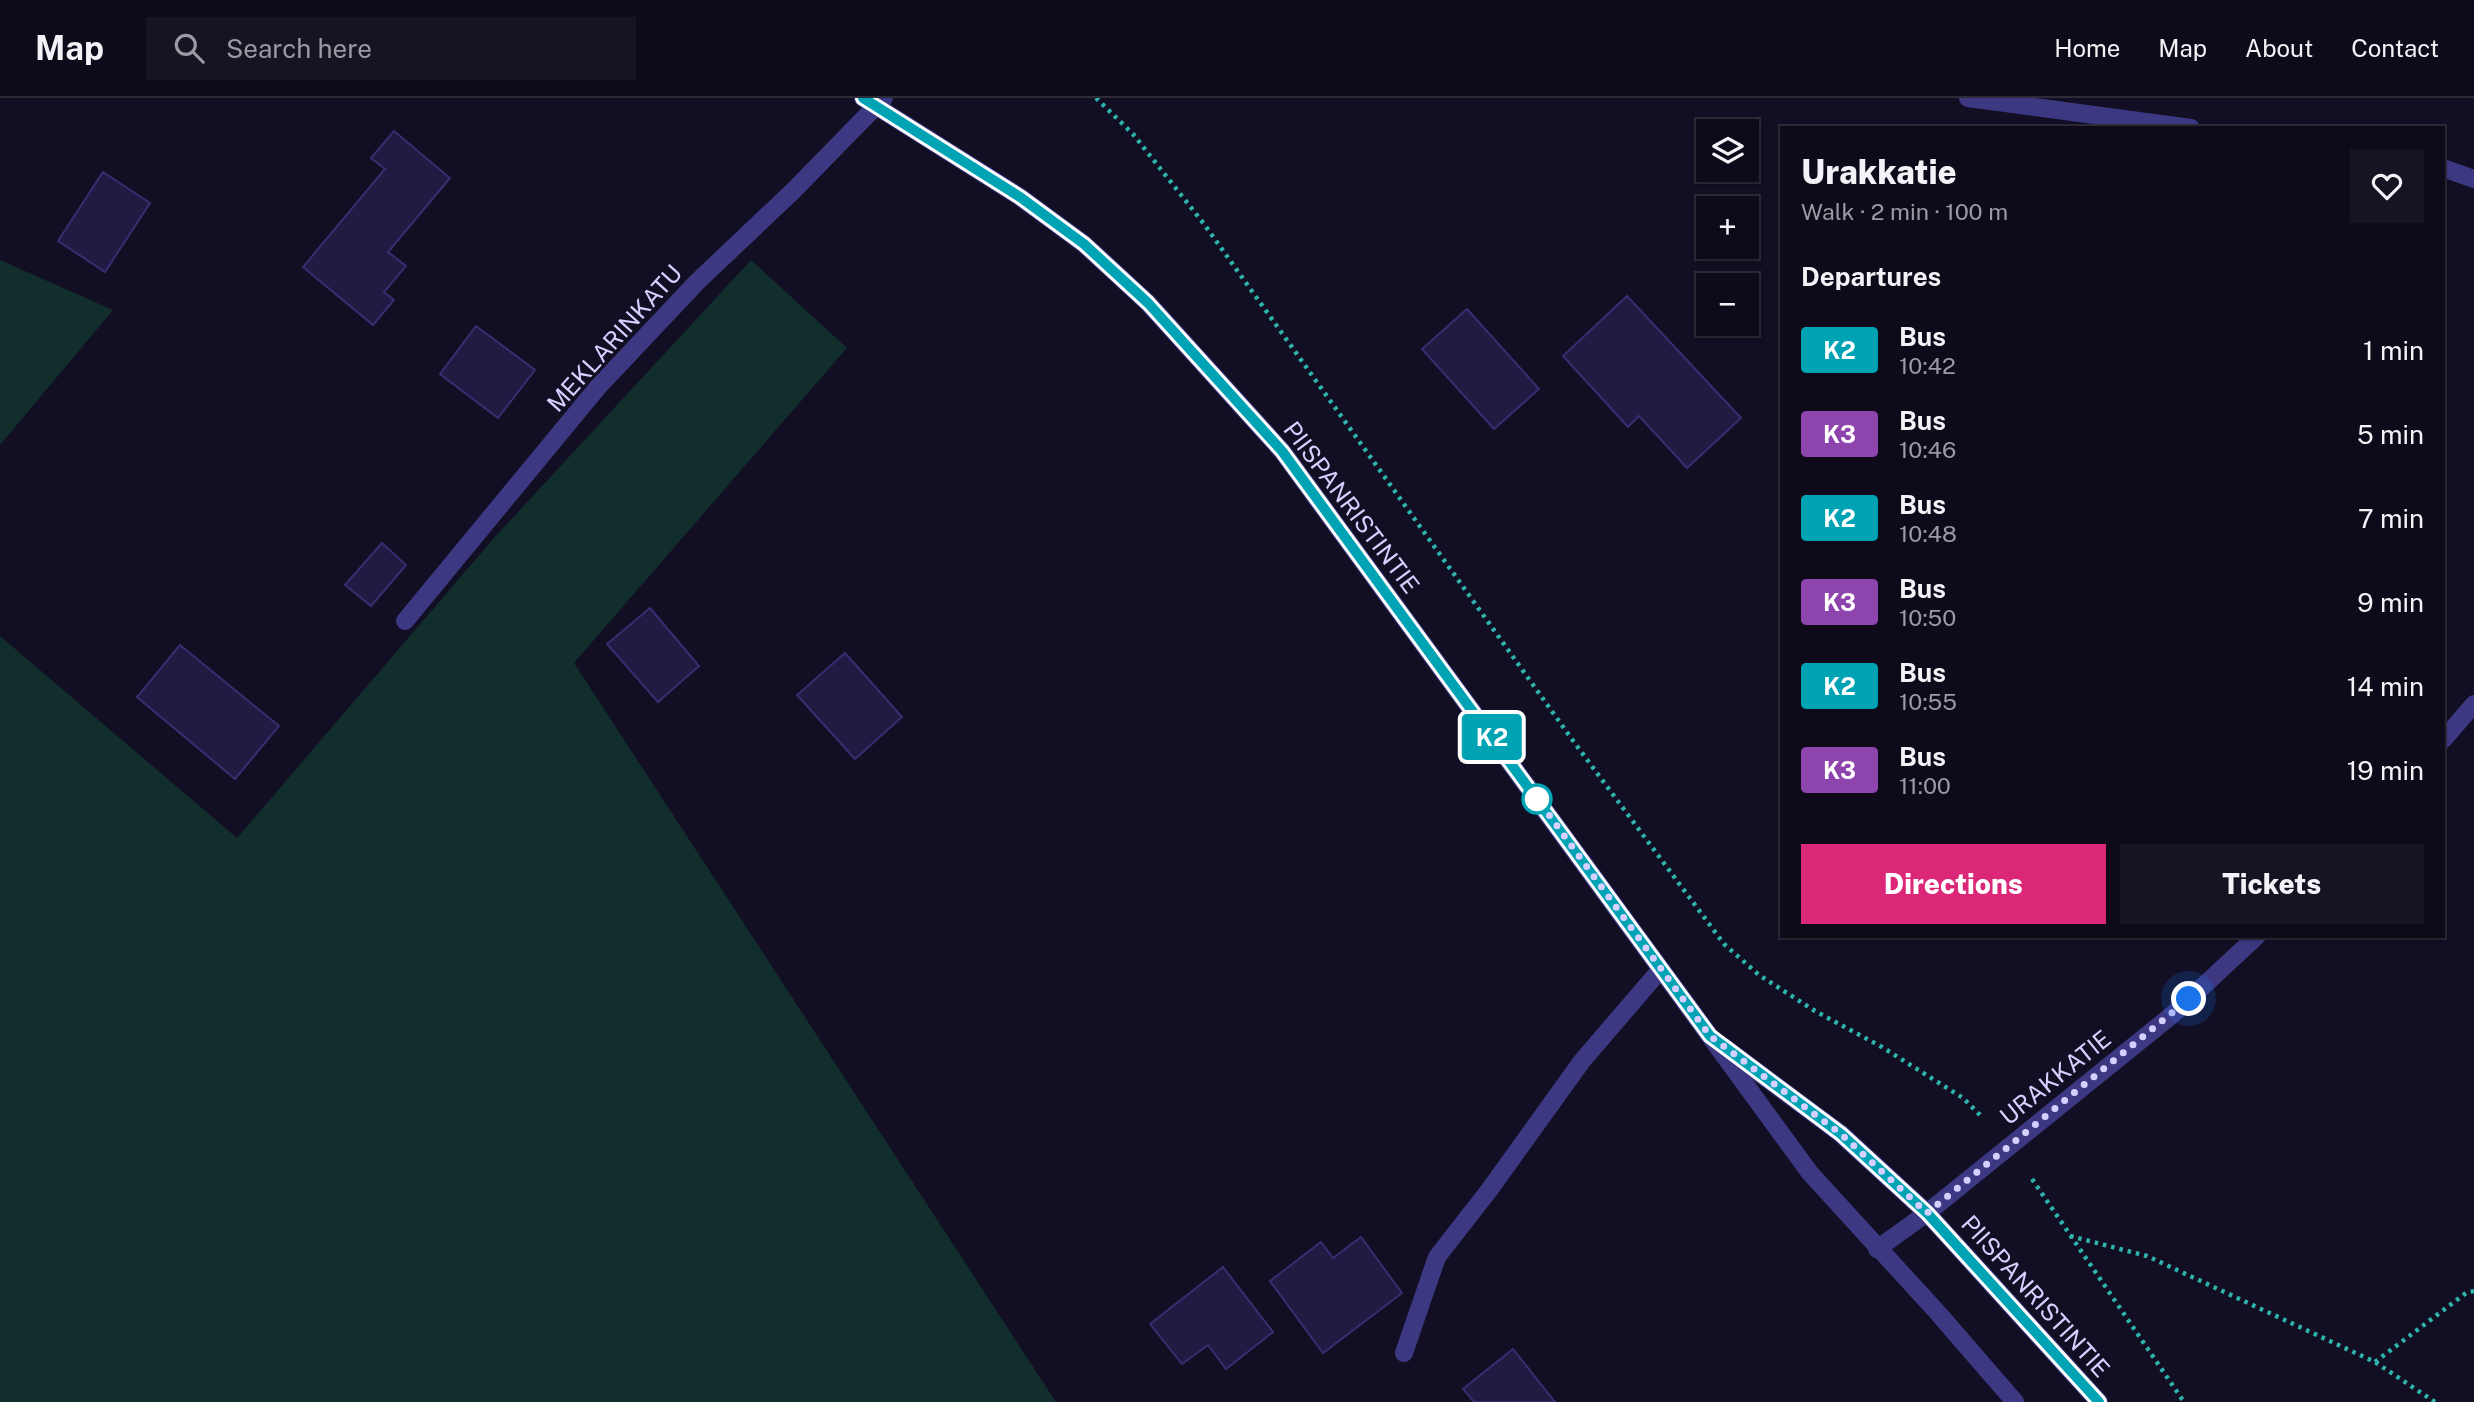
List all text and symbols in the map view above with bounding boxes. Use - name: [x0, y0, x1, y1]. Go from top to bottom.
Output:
- search box: [146, 17, 636, 80]
- text: Map: [35, 29, 104, 67]
- icon: search: [170, 29, 208, 67]
- text: Search here: [226, 33, 372, 64]
- text: Home: [2054, 34, 2120, 62]
- text: Map: [2158, 34, 2207, 62]
- text: About: [2245, 34, 2313, 62]
- text: Contact: [2351, 34, 2439, 62]
- map controls: [1696, 119, 1759, 336]
- button: layers: [1696, 119, 1759, 182]
- button: heart: [2350, 149, 2424, 223]
- text: Urakkatie: [1801, 153, 1957, 191]
- button: +: [1696, 196, 1759, 259]
- text: Walk · 2 min · 100 m: [1801, 198, 2008, 225]
- street label: MEKLARINKATU: [541, 259, 687, 417]
- text: Departures: [1801, 261, 1941, 292]
- button: −: [1696, 273, 1759, 336]
- text: Bus: [1899, 321, 1946, 352]
- text: 1 min: [2363, 335, 2424, 366]
- text: K2: [1823, 336, 1856, 364]
- text: 10:42: [1899, 352, 1956, 379]
- text: Bus: [1899, 405, 1946, 436]
- street label: PIISPANRISTINTIE: [1278, 416, 1426, 598]
- text: 5 min: [2357, 419, 2424, 450]
- text: K3: [1823, 420, 1856, 448]
- text: 10:46: [1899, 436, 1956, 463]
- text: Bus: [1899, 489, 1946, 520]
- text: 7 min: [2358, 503, 2424, 534]
- text: K2: [1823, 504, 1856, 532]
- text: 10:48: [1899, 520, 1957, 547]
- text: Bus: [1899, 573, 1946, 604]
- text: 9 min: [2357, 587, 2424, 618]
- text: K3: [1823, 588, 1856, 616]
- text: 10:50: [1899, 604, 1956, 631]
- text: Bus: [1899, 657, 1946, 688]
- text: 14 min: [2347, 671, 2424, 702]
- text: K2: [1823, 672, 1856, 700]
- text: 10:55: [1899, 688, 1957, 715]
- line badge: K2: [1460, 714, 1524, 760]
- text: K2: [1476, 723, 1508, 751]
- text: Bus: [1899, 741, 1946, 772]
- text: 19 min: [2347, 755, 2424, 786]
- text: K3: [1823, 756, 1856, 784]
- text: 11:00: [1899, 772, 1951, 799]
- unlabelled marker: [1522, 784, 1552, 814]
- button: Directions: [1801, 844, 2106, 924]
- button: Tickets: [2120, 844, 2424, 924]
- your location: [2171, 981, 2206, 1016]
- street label: URAKKATIE: [1994, 1024, 2116, 1130]
- street label: PIISPANRISTINTIE: [1956, 1209, 2116, 1383]

